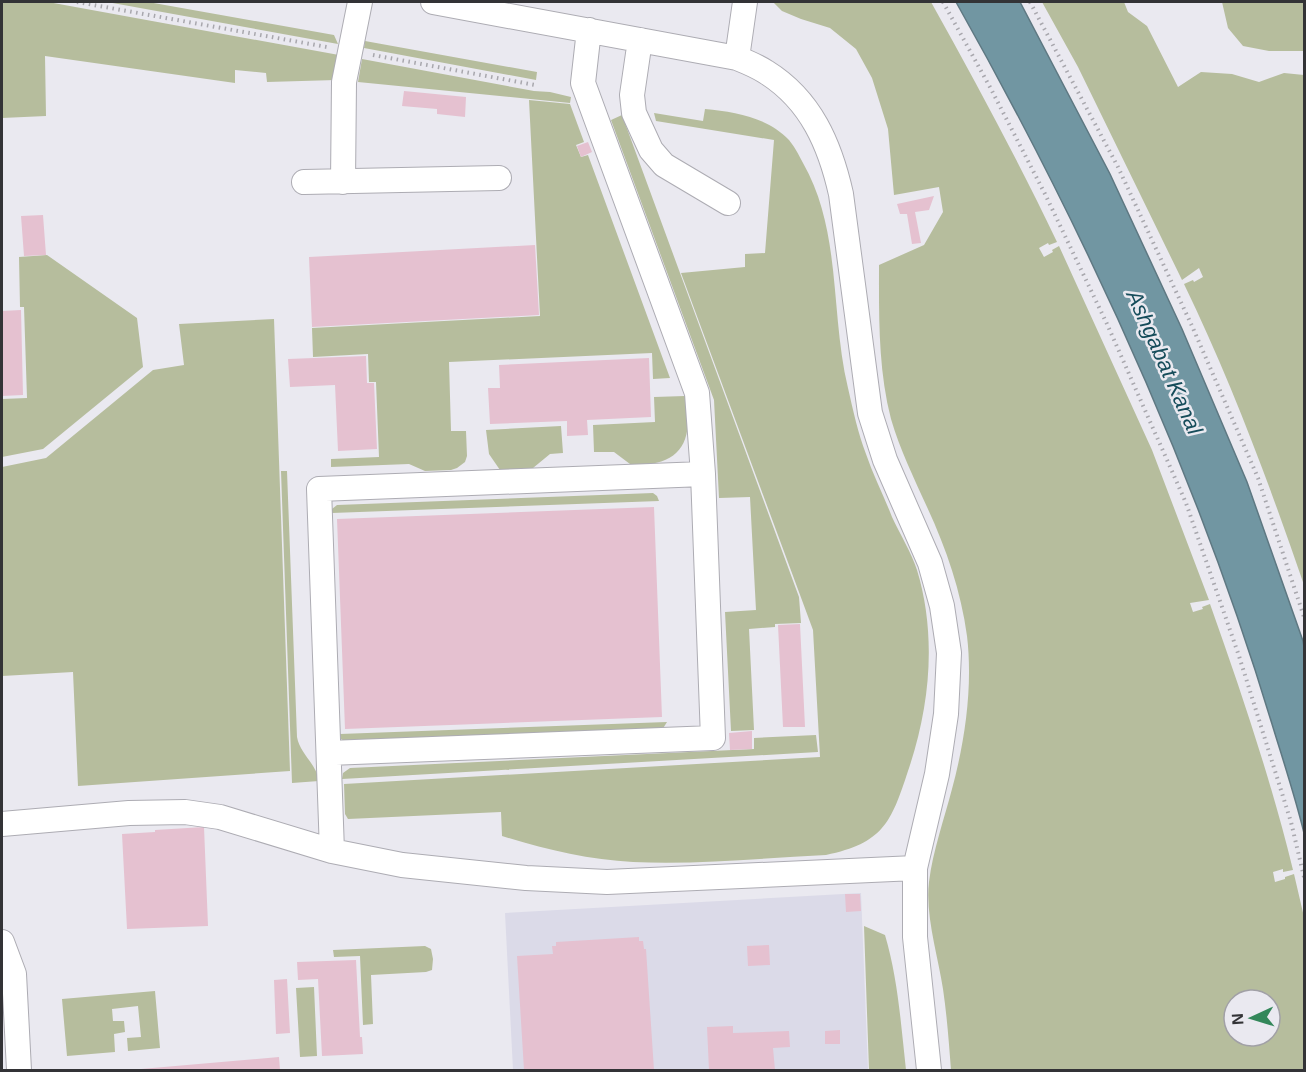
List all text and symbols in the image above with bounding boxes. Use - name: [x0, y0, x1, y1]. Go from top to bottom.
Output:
- water label: Ashgabat Kanal: [1121, 284, 1208, 439]
- north arrow: [1222, 988, 1282, 1048]
- text: N: [1229, 1013, 1246, 1025]

